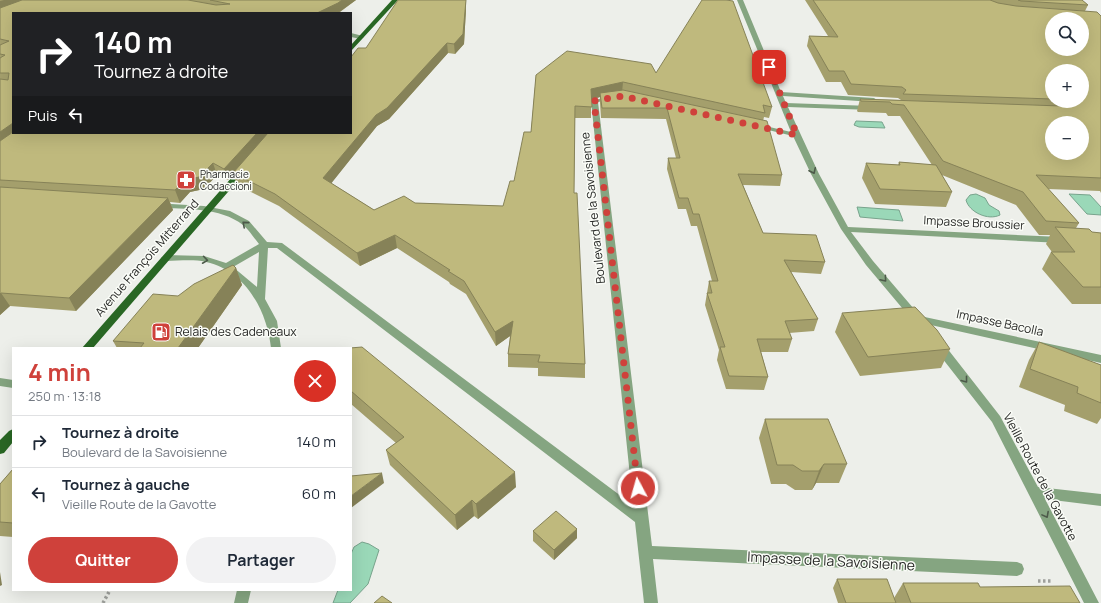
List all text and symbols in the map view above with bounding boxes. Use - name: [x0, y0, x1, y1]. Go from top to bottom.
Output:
- map controls: [1045, 12, 1089, 160]
- button: search: [1045, 12, 1089, 56]
- text: 140 m: [94, 23, 173, 61]
- icon: right: [28, 28, 80, 80]
- pin: [752, 50, 786, 84]
- icon: arrive: [758, 56, 780, 78]
- text: Tournez à droite: [94, 59, 228, 83]
- button: +: [1045, 64, 1089, 108]
- icon: left: [65, 104, 87, 126]
- text: Puis: [28, 105, 57, 126]
- button: −: [1045, 116, 1089, 160]
- street label: Boulevard de la Savoisienne: [576, 131, 609, 285]
- one-way arrow: [808, 166, 816, 174]
- place label: Pharmacie Codaccioni: [200, 167, 252, 193]
- pharmacy icon: Pharmacie Codaccioni: [175, 169, 197, 191]
- street label: Avenue François Mitterrand: [91, 195, 202, 320]
- street label: Impasse Broussier: [923, 211, 1026, 234]
- one-way arrow: [243, 222, 250, 229]
- one-way arrow: [202, 255, 208, 264]
- one-way arrow: [879, 275, 886, 282]
- street label: Impasse Bacolla: [955, 305, 1045, 340]
- fuel station icon: Relais des Cadeneaux: [150, 321, 172, 343]
- place label: Relais des Cadeneaux: [175, 323, 297, 340]
- text: 4 min: [28, 355, 91, 388]
- button: close: [294, 360, 336, 402]
- one-way arrow: [960, 376, 967, 383]
- text: 250 m · 13:18: [28, 387, 101, 405]
- street label: Vieille Route de la Gavotte: [999, 410, 1081, 544]
- text: Tournez à droite: [62, 422, 179, 443]
- icon: right: [28, 431, 50, 453]
- text: 140 m: [296, 431, 336, 452]
- text: Boulevard de la Savoisienne: [62, 443, 227, 461]
- position arrow: [617, 467, 659, 509]
- text: Tournez à gauche: [62, 474, 190, 495]
- icon: left: [28, 483, 50, 505]
- text: 60 m: [302, 483, 336, 504]
- text: Vieille Route de la Gavotte: [62, 495, 216, 513]
- one-way arrow: [1041, 511, 1049, 519]
- button: Quitter: [28, 537, 178, 583]
- button: Partager: [186, 537, 336, 583]
- street label: Impasse de la Savoisienne: [747, 547, 915, 574]

